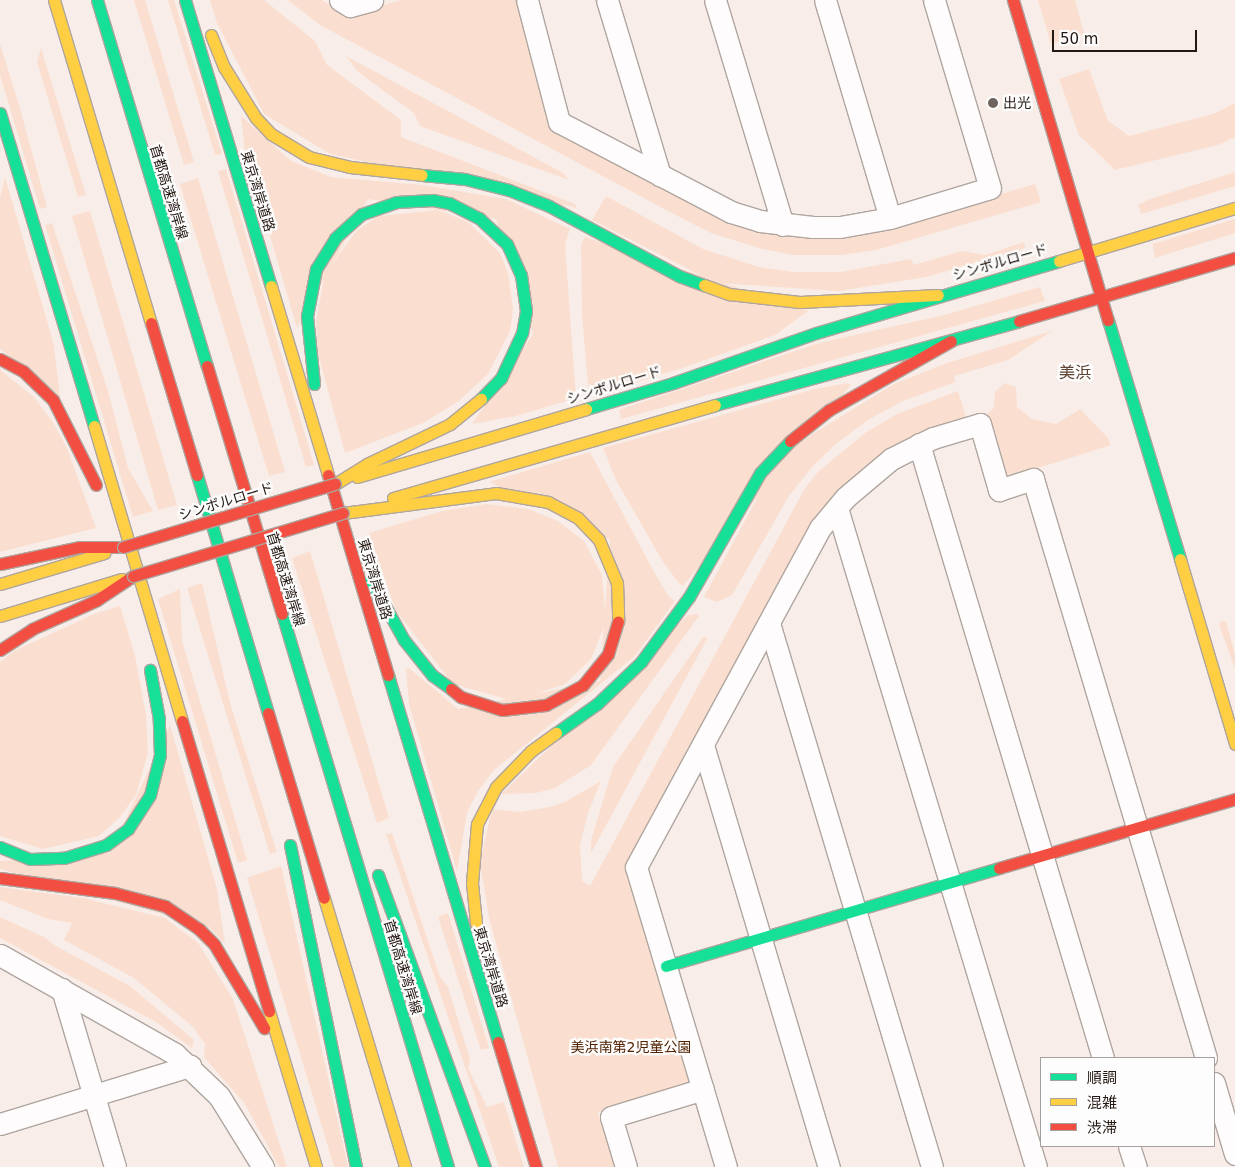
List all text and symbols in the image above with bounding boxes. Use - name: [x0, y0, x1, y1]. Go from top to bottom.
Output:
- scale bar: [1055, 20, 1200, 52]
- text: 50 m: [1060, 30, 1098, 48]
- place label: 出光: [1003, 95, 1031, 111]
- marker: 出光: [987, 97, 999, 109]
- street label: 首都高速湾岸線: [147, 143, 191, 241]
- street label: 東京湾岸道路: [238, 148, 278, 234]
- street label: シンボルロード: [951, 240, 1049, 284]
- street label: シンボルロード: [565, 363, 663, 407]
- district label: 美浜: [1059, 363, 1091, 383]
- street label: シンボルロード: [177, 479, 275, 523]
- street label: 首都高速湾岸線: [264, 530, 308, 628]
- street label: 東京湾岸道路: [355, 536, 395, 622]
- street label: 首都高速湾岸線: [381, 918, 425, 1016]
- street label: 東京湾岸道路: [471, 924, 511, 1010]
- park label: 美浜南第2児童公園: [571, 1039, 691, 1055]
- legend: [1040, 1057, 1215, 1147]
- text: 順調: [1087, 1069, 1117, 1087]
- text: 混雑: [1087, 1094, 1117, 1112]
- text: 渋滞: [1087, 1119, 1117, 1137]

